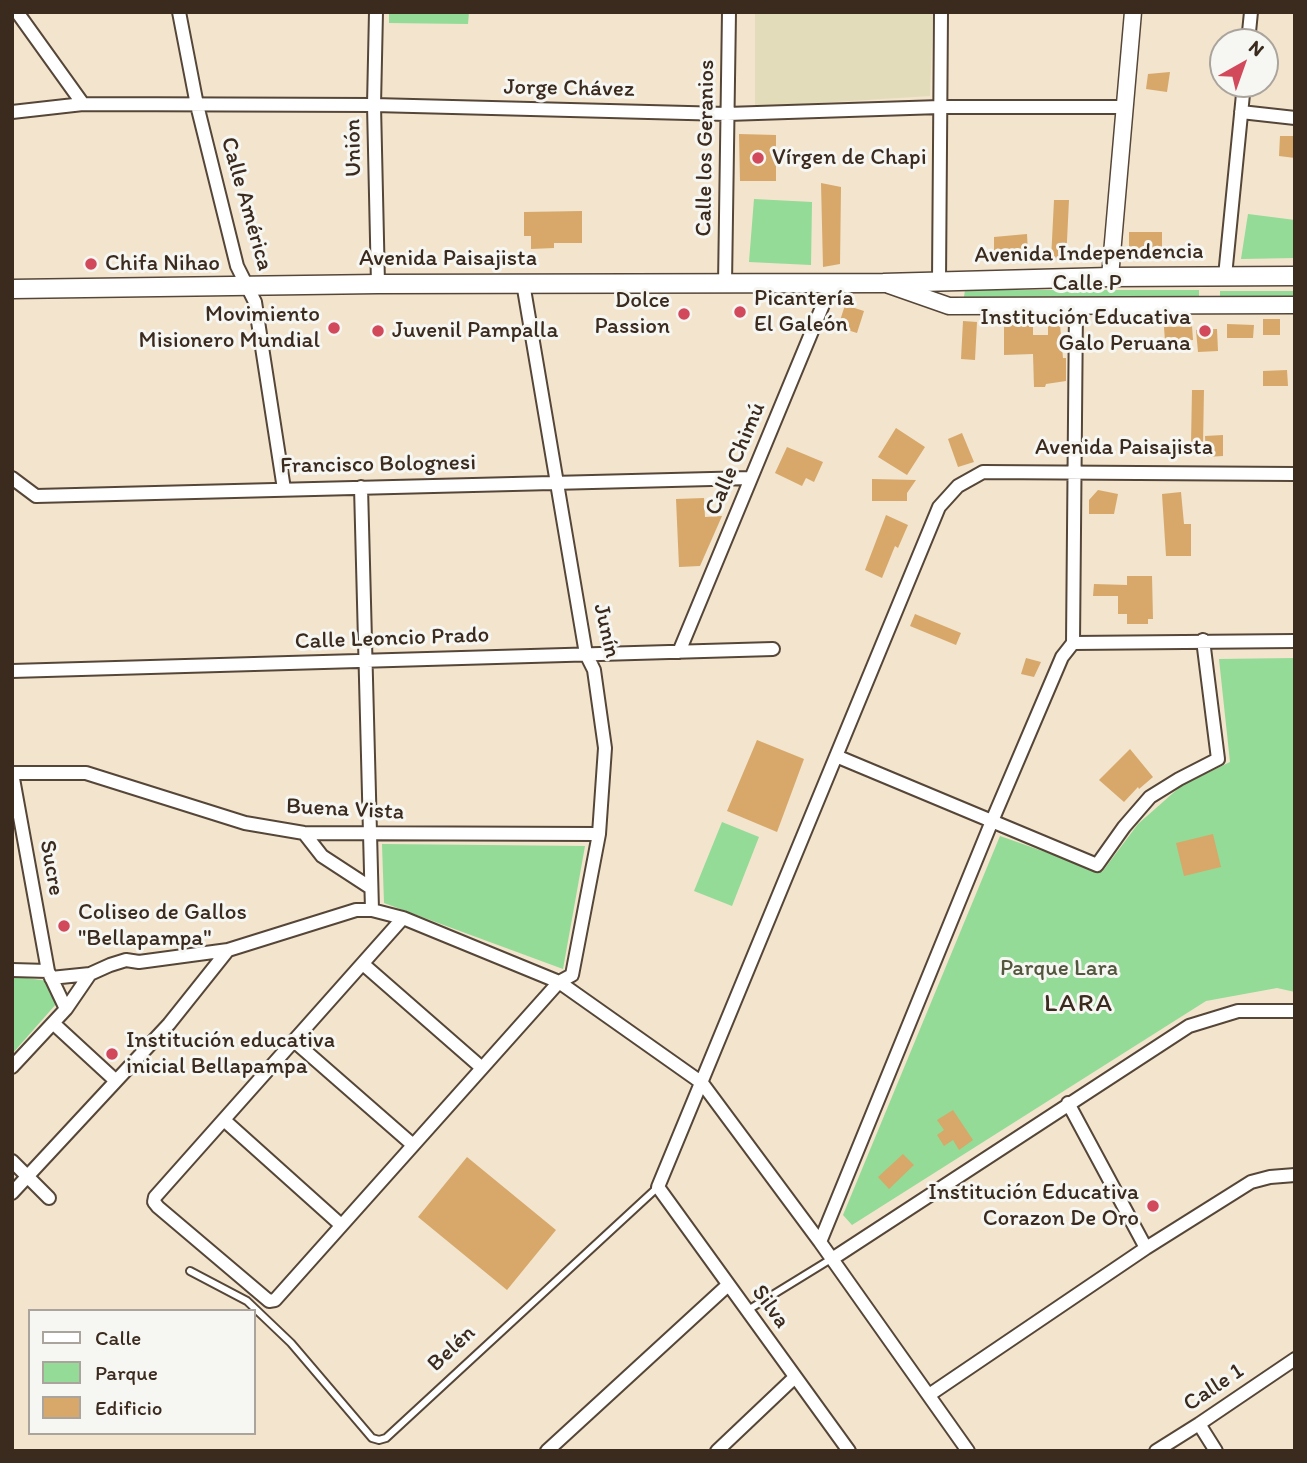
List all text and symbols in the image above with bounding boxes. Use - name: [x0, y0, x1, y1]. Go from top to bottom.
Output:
- north arrow: [1209, 28, 1279, 98]
- text: N: [1244, 35, 1269, 61]
- street label: Calle los Geranios: [691, 59, 721, 237]
- street label: Jorge Chávez: [503, 74, 635, 104]
- street label: Unión: [340, 119, 368, 177]
- street label: Calle América: [214, 134, 278, 274]
- place label: Vírgen de Chapi: [772, 144, 927, 172]
- marker: Vírgen de Chapi: [750, 150, 766, 166]
- street label: Avenida Independencia: [974, 238, 1204, 270]
- street label: Avenida Paisajista: [359, 245, 537, 273]
- place label: Chifa Nihao: [105, 250, 220, 278]
- marker: Chifa Nihao: [83, 256, 99, 272]
- street label: Calle P: [1052, 270, 1122, 298]
- place label: Picantería El Galeón: [754, 285, 854, 339]
- place label: Dolce Passion: [595, 287, 670, 341]
- place label: Movimiento Misionero Mundial: [139, 301, 320, 355]
- marker: Picantería El Galeón: [732, 304, 748, 320]
- place label: Institución Educativa Galo Peruana: [980, 304, 1191, 358]
- marker: Dolce Passion: [676, 306, 692, 322]
- place label: Juvenil Pampalla: [392, 317, 558, 345]
- marker: Movimiento Misionero Mundial: [326, 320, 342, 336]
- marker: Juvenil Pampalla: [370, 323, 386, 339]
- marker: Institución Educativa Galo Peruana: [1197, 323, 1213, 339]
- street label: Calle Chimú: [700, 398, 772, 520]
- street label: Avenida Paisajista: [1035, 434, 1213, 462]
- street label: Francisco Bolognesi: [280, 449, 476, 481]
- street label: Junín: [586, 601, 626, 661]
- street label: Calle Leoncio Prado: [294, 622, 490, 656]
- street label: Buena Vista: [285, 793, 405, 827]
- street label: Sucre: [33, 838, 69, 898]
- place label: Coliseo de Gallos "Bellapampa": [78, 899, 247, 953]
- marker: Coliseo de Gallos "Bellapampa": [56, 918, 72, 934]
- park label: Parque Lara: [1000, 955, 1118, 983]
- district label: LARA: [1044, 988, 1114, 1020]
- place label: Institución educativa inicial Bellapampa: [126, 1027, 335, 1081]
- marker: Institución educativa inicial Bellapampa: [104, 1046, 120, 1062]
- place label: Institución Educativa Corazon De Oro: [928, 1179, 1139, 1233]
- marker: Institución Educativa Corazon De Oro: [1145, 1198, 1161, 1214]
- street label: Silva: [745, 1280, 795, 1334]
- legend: [28, 1309, 256, 1435]
- street label: Belén: [422, 1320, 482, 1378]
- text: Calle: [95, 1325, 141, 1350]
- street label: Calle 1: [1179, 1358, 1249, 1418]
- text: Parque: [95, 1360, 158, 1385]
- text: Edificio: [95, 1395, 163, 1420]

